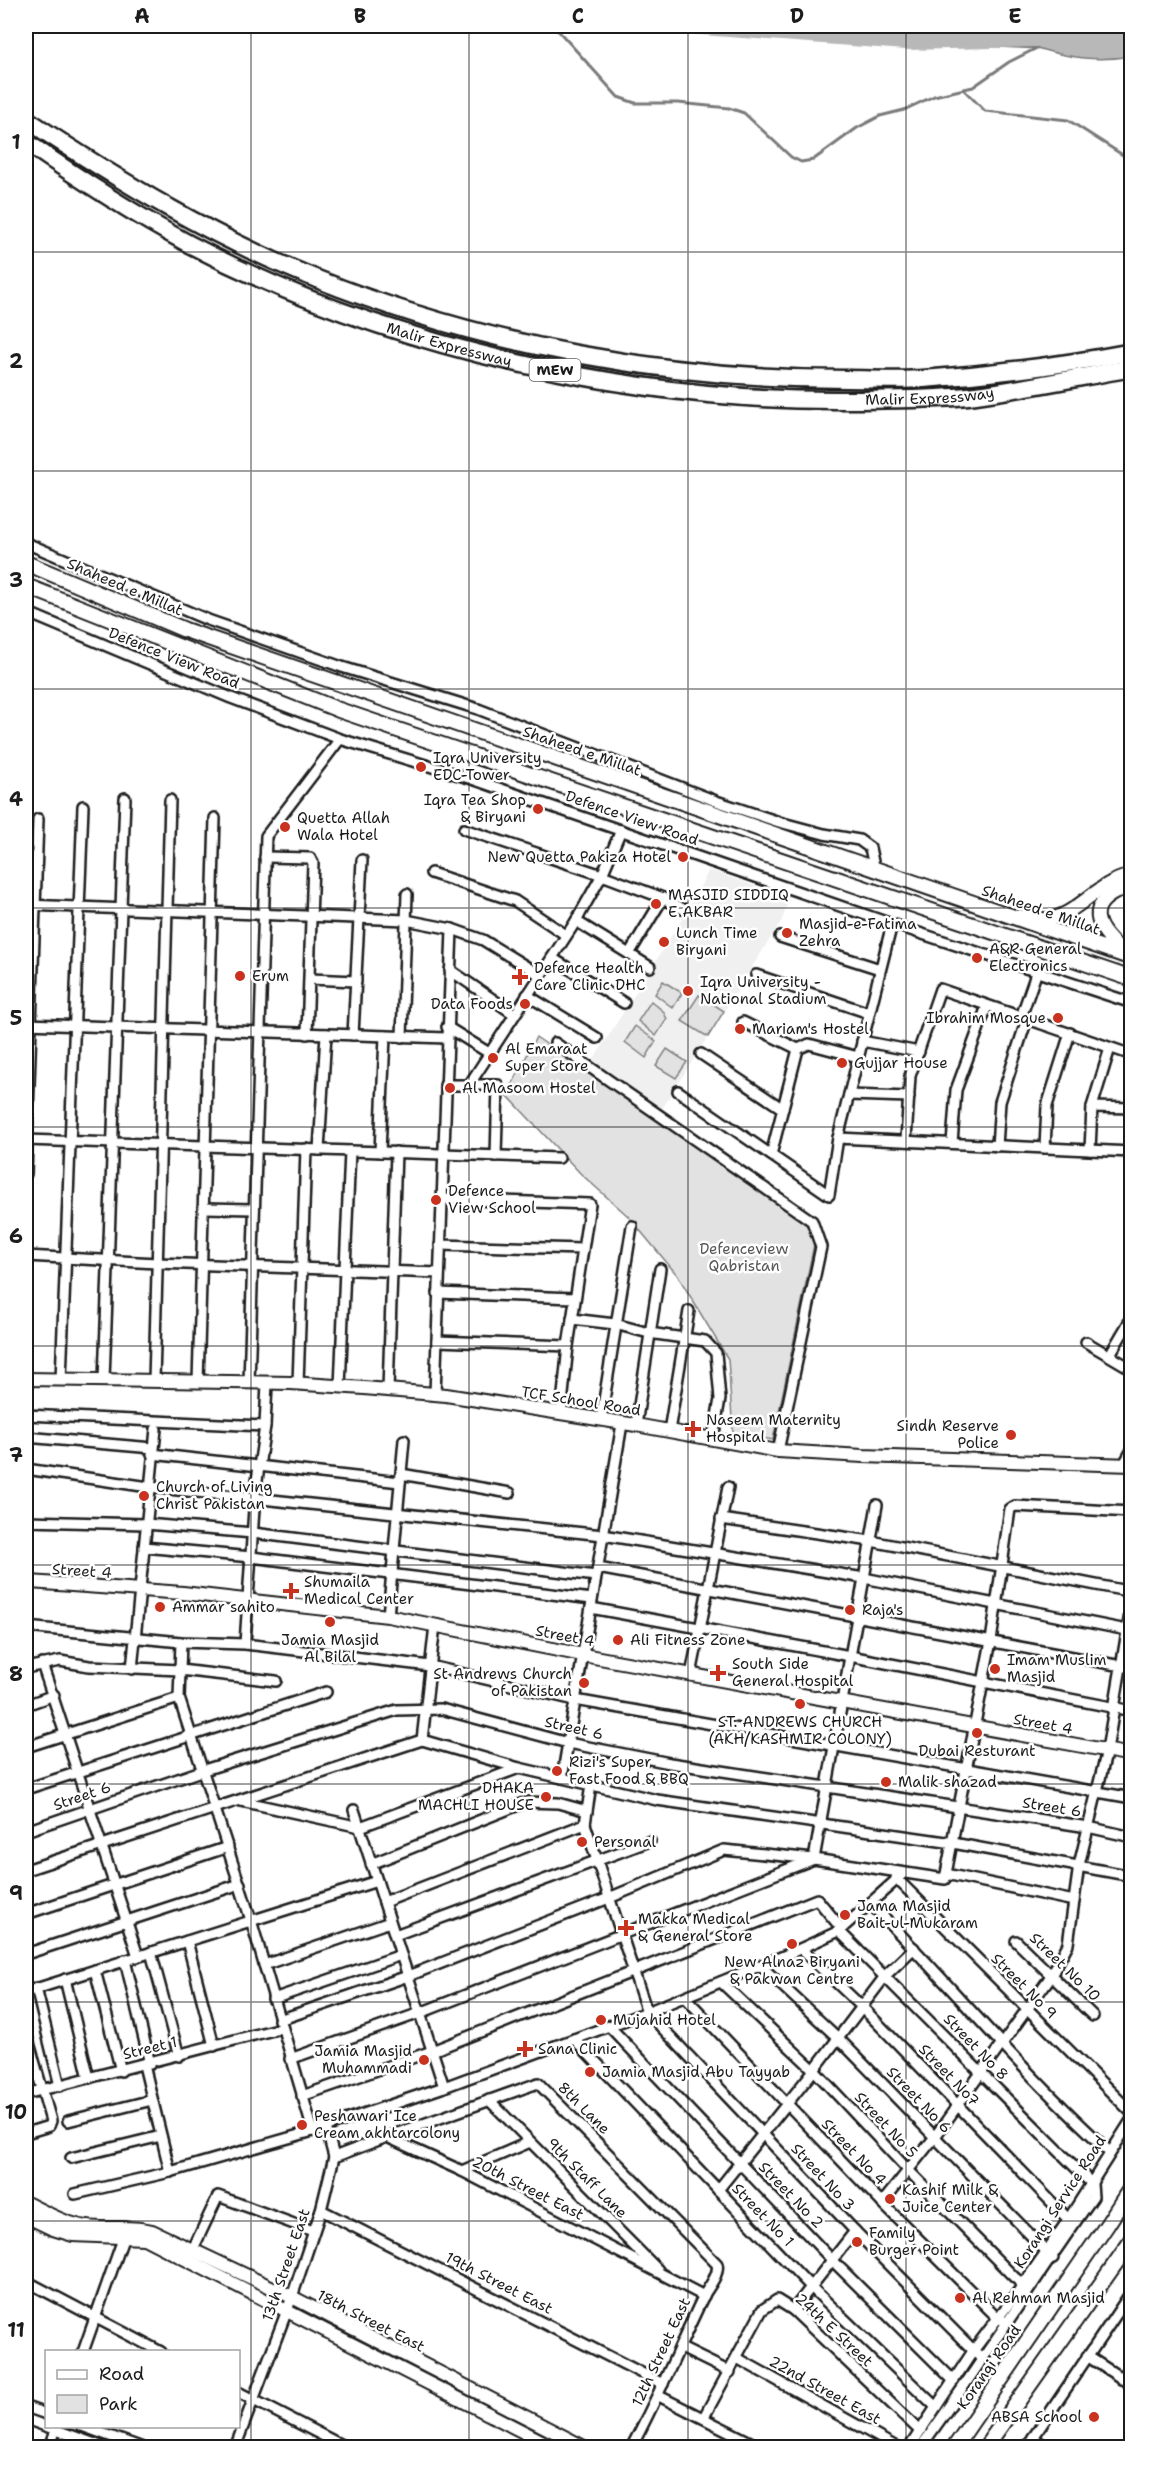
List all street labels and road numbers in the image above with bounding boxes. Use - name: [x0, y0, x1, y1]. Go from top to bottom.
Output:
- street label: Malir Expressway: [384, 318, 514, 371]
- road number: MEW: [530, 359, 580, 381]
- street label: Malir Expressway: [865, 383, 996, 410]
- street label: Shaheed e Millat: [64, 554, 186, 620]
- street label: Defence View Road: [106, 623, 243, 694]
- street label: Shaheed e Millat: [520, 721, 644, 781]
- street label: Defence View Road: [563, 786, 702, 850]
- street label: Shaheed e Millat: [979, 880, 1103, 940]
- street label: TCF School Road: [520, 1382, 643, 1420]
- street label: Street 4: [52, 1559, 112, 1583]
- street label: Street 4: [534, 1620, 596, 1652]
- street label: Street 4: [1012, 1709, 1074, 1739]
- street label: Street 6: [543, 1712, 605, 1744]
- street label: Street 6: [51, 1777, 113, 1815]
- street label: Street 6: [1021, 1792, 1083, 1822]
- street label: Street No 10: [1025, 1928, 1105, 2006]
- street label: Street No 9: [987, 1949, 1061, 2023]
- street label: Street No 8: [939, 2009, 1013, 2085]
- street label: Street 1: [121, 2032, 179, 2064]
- street label: Street No7: [914, 2040, 984, 2110]
- street label: Street No 6: [882, 2062, 956, 2138]
- street label: 8th Lane: [554, 2078, 614, 2138]
- street label: Street No 5: [850, 2088, 922, 2162]
- street label: Street No 4: [817, 2114, 891, 2190]
- street label: Korangi Service Road: [1009, 2131, 1111, 2272]
- street label: 9th Staff Lane: [542, 2133, 632, 2223]
- street label: Street No 3: [787, 2139, 859, 2215]
- street label: 20th Street East: [469, 2151, 587, 2225]
- street label: Street No 2: [754, 2157, 828, 2233]
- street label: Street No 1: [728, 2179, 798, 2251]
- street label: 13th Street East: [257, 2206, 315, 2324]
- street label: 19th Street East: [442, 2247, 556, 2319]
- street label: 18th Street East: [314, 2285, 428, 2357]
- street label: 24th E Street: [791, 2289, 877, 2371]
- street label: 12th Street East: [627, 2294, 695, 2410]
- street label: Korangi Road: [953, 2321, 1026, 2413]
- street label: 22nd Street East: [766, 2351, 884, 2429]

